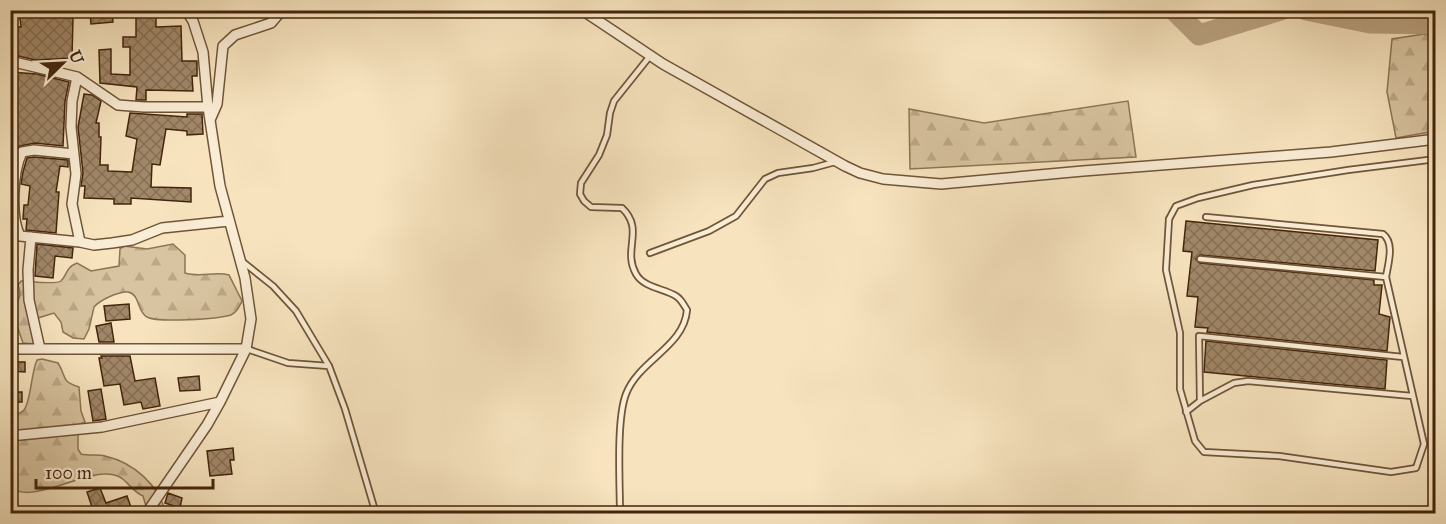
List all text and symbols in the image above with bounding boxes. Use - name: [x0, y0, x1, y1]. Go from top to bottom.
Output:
- north arrow: [33, 33, 93, 93]
- text: U: [65, 47, 88, 67]
- scale bar: [36, 452, 213, 490]
- text: 100 m: [45, 462, 92, 484]

